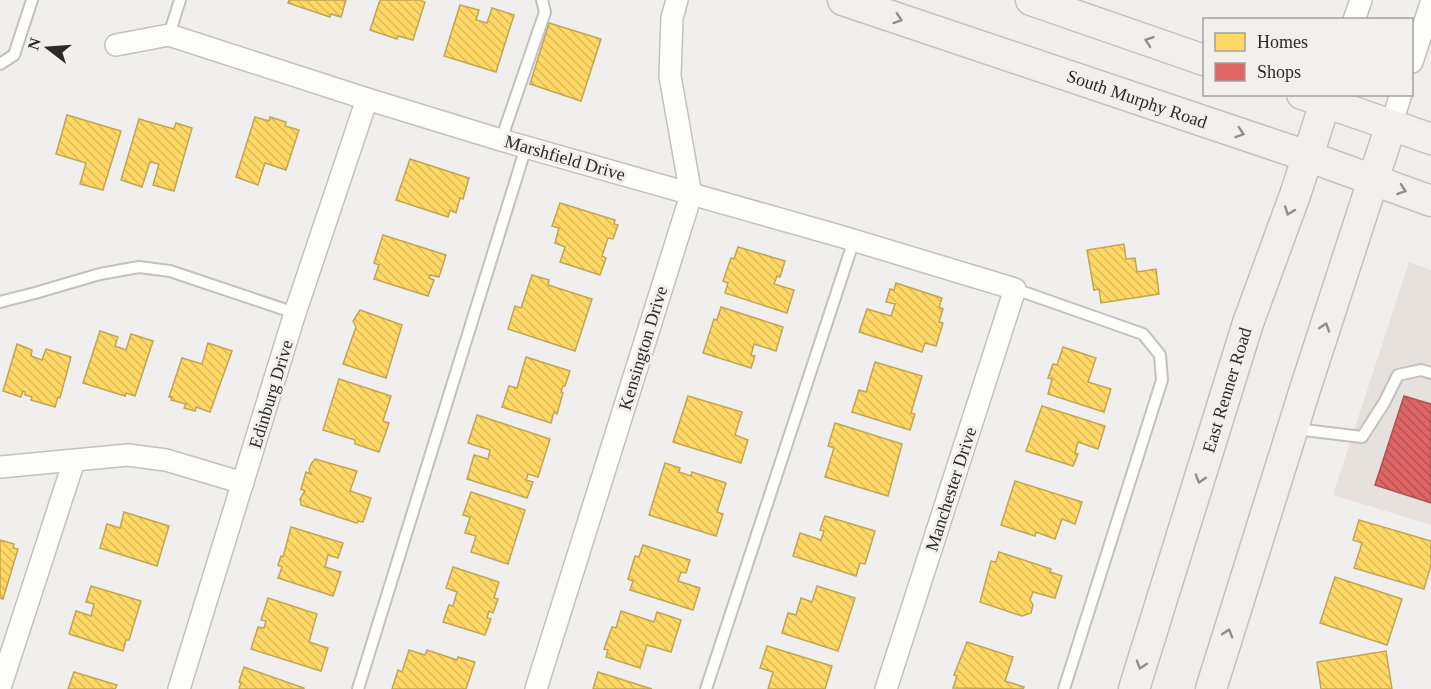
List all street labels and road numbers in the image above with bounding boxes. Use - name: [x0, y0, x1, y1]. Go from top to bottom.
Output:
- street label: South Murphy Road: [1064, 66, 1210, 132]
- street label: Marshfield Drive: [502, 131, 628, 185]
- street label: Kensington Drive: [615, 284, 671, 412]
- street label: East Renner Road: [1198, 325, 1256, 455]
- street label: Edinburg Drive: [245, 337, 297, 451]
- street label: Manchester Drive: [921, 424, 981, 554]

